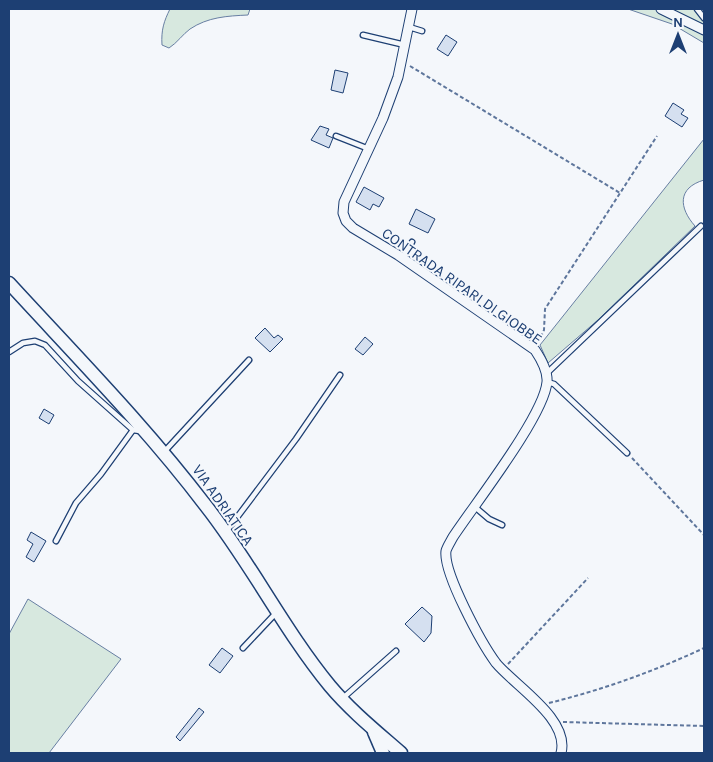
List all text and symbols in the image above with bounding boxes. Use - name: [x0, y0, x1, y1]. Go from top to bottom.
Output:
- north arrow: [653, 10, 703, 60]
- text: N: [673, 14, 683, 31]
- street label: CONTRADA RIPARI DI GIOBBE: [378, 224, 546, 348]
- street label: VIA ADRIATICA: [189, 461, 258, 549]

